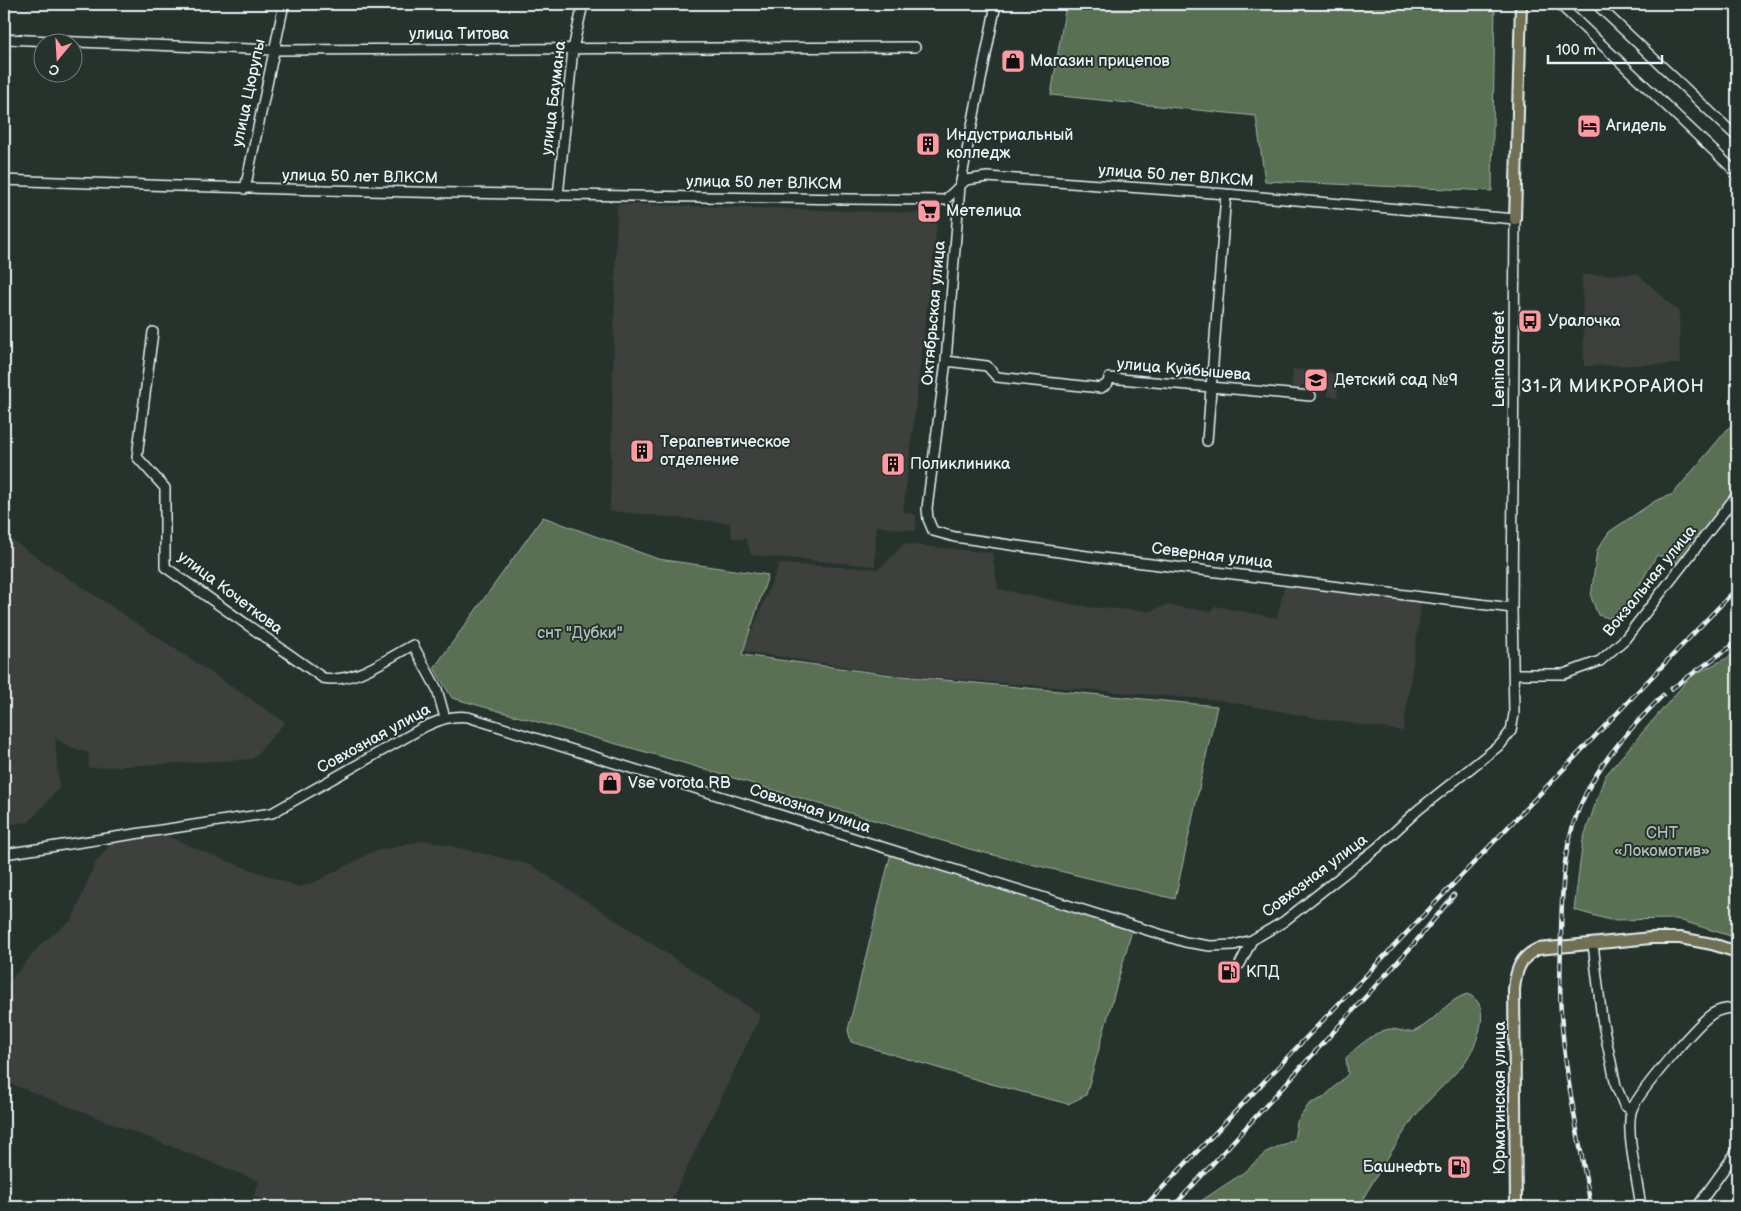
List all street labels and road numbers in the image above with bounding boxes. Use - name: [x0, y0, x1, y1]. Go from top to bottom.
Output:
- street label: улица Титова: [409, 25, 510, 44]
- street label: улица Цюрупы: [228, 37, 270, 149]
- street label: улица Баумана: [538, 39, 571, 156]
- street label: улица 50 лет ВЛКСМ: [1098, 161, 1254, 191]
- street label: улица 50 лет ВЛКСМ: [282, 166, 438, 188]
- street label: улица 50 лет ВЛКСМ: [686, 172, 842, 194]
- street label: Октябрьская улица: [918, 239, 950, 386]
- street label: Lenina Street: [1490, 310, 1509, 408]
- street label: улица Куйбышева: [1116, 355, 1252, 385]
- street label: Вокзальная улица: [1599, 521, 1701, 640]
- street label: Северная улица: [1150, 539, 1274, 573]
- street label: улица Кочеткова: [174, 547, 287, 639]
- street label: Совхозная улица: [314, 700, 434, 778]
- street label: Совхозная улица: [747, 780, 874, 838]
- street label: Совхозная улица: [1259, 830, 1372, 922]
- street label: Юрматинская улица: [1491, 1021, 1510, 1175]

